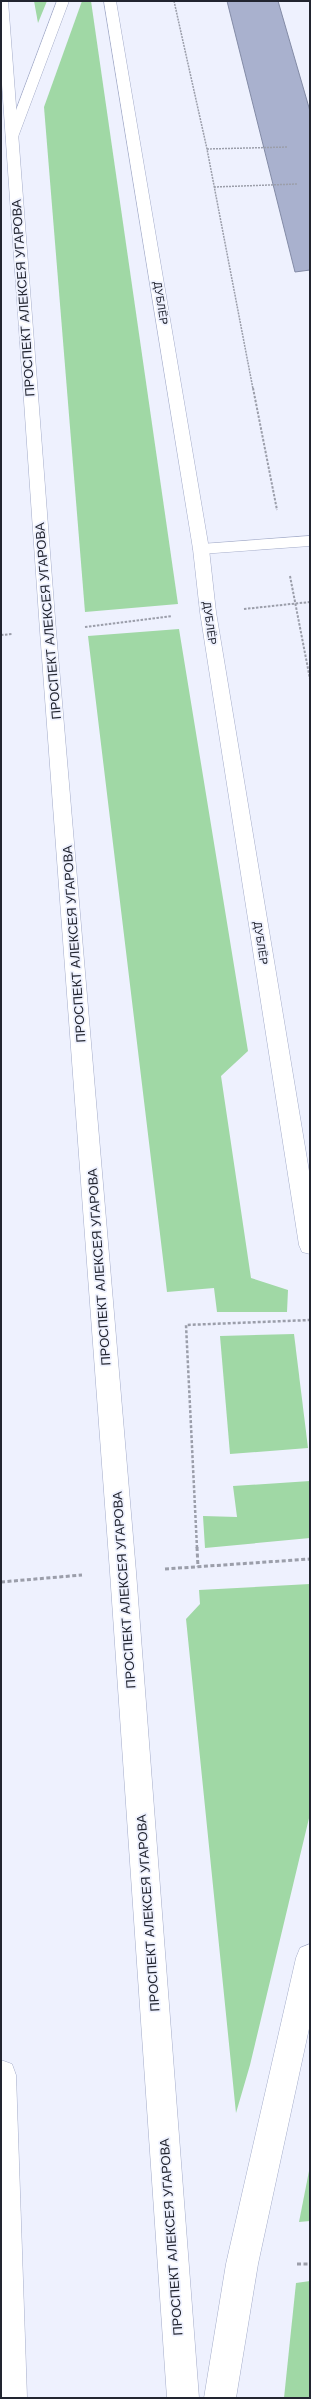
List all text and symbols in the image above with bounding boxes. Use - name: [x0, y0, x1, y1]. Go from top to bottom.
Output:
- street label: ПРОСПЕКТ АЛЕКСЕЯ УГАРОВА: [9, 199, 37, 397]
- street label: ДУБЛЁР: [152, 280, 170, 326]
- street label: ПРОСПЕКТ АЛЕКСЕЯ УГАРОВА: [32, 522, 64, 720]
- street label: ДУБЛЁР: [201, 601, 219, 645]
- street label: ПРОСПЕКТ АЛЕКСЕЯ УГАРОВА: [60, 845, 88, 1043]
- street label: ДУБЛЁР: [252, 920, 270, 966]
- street label: ПРОСПЕКТ АЛЕКСЕЯ УГАРОВА: [85, 1168, 113, 1366]
- street label: ПРОСПЕКТ АЛЕКСЕЯ УГАРОВА: [110, 1491, 138, 1689]
- street label: ПРОСПЕКТ АЛЕКСЕЯ УГАРОВА: [134, 1814, 162, 2012]
- street label: ПРОСПЕКТ АЛЕКСЕЯ УГАРОВА: [157, 2138, 185, 2336]

